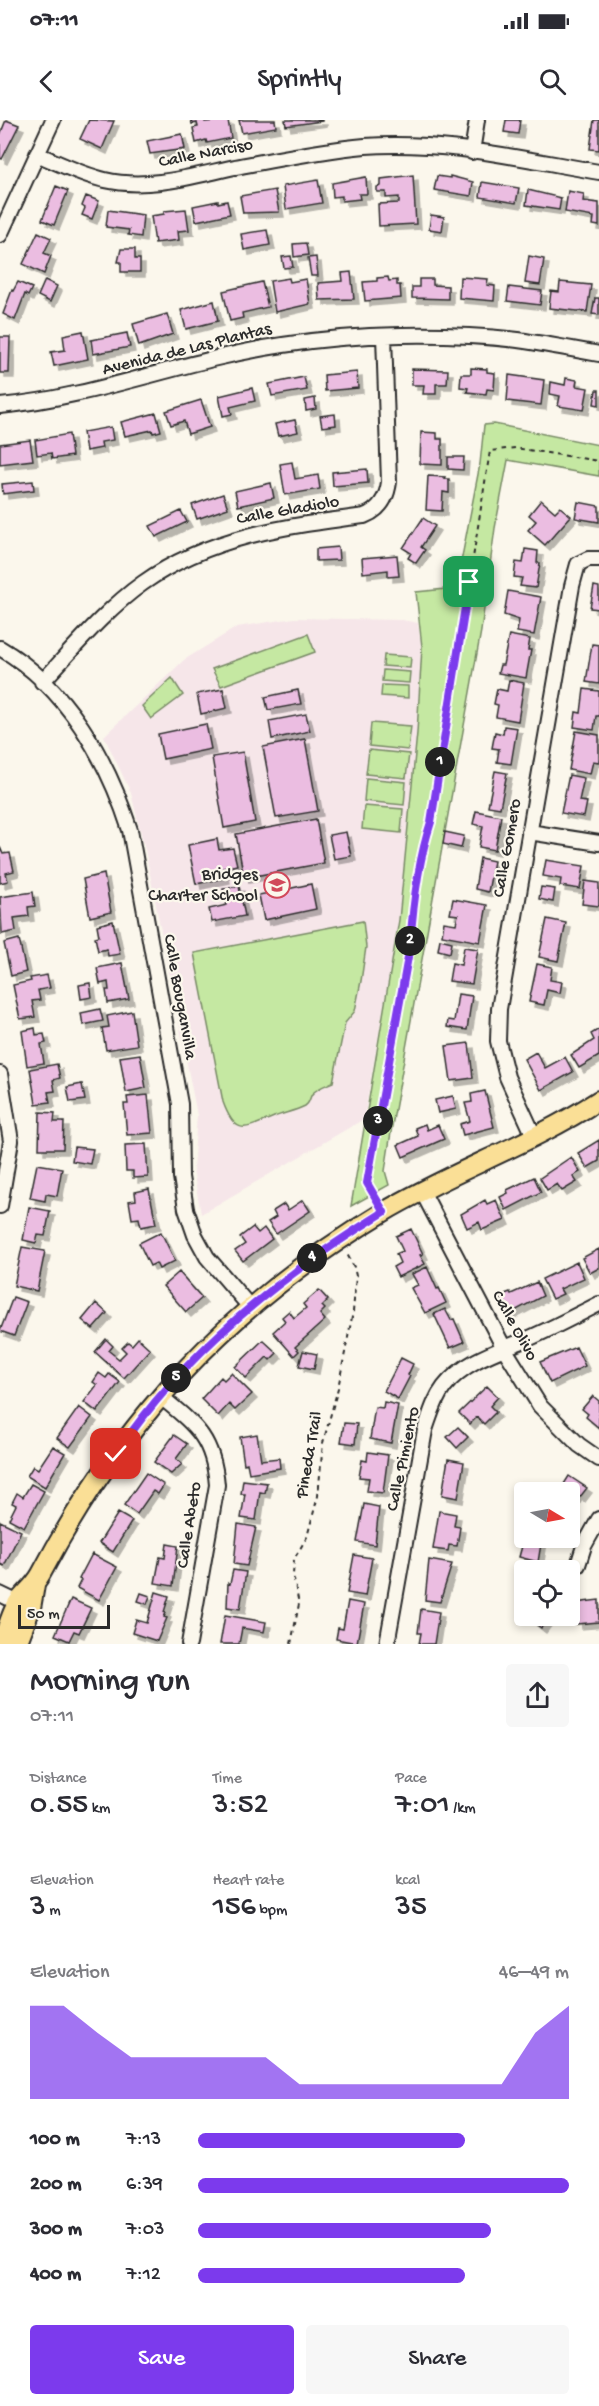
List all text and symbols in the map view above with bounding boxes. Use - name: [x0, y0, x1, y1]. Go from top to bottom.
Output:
- text: 07:11: [30, 8, 79, 34]
- icon: back: [30, 65, 63, 98]
- text: Sprintly: [257, 65, 342, 97]
- icon: search: [536, 65, 569, 98]
- street label: Calle Narciso: [157, 135, 255, 173]
- street label: Avenida de Las Plantas: [100, 319, 275, 381]
- street label: Calle Gladiolo: [235, 492, 341, 530]
- pin: [443, 556, 494, 607]
- icon: arrive: [452, 565, 485, 598]
- pin: 1: [425, 747, 455, 777]
- text: 1: [437, 752, 443, 771]
- street label: Calle Gomero: [489, 797, 527, 899]
- place label: Bridges Charter School: [148, 865, 259, 907]
- school or university icon: Bridges Charter School: [262, 870, 292, 900]
- pin: 2: [395, 926, 425, 956]
- text: 2: [406, 931, 414, 950]
- street label: Calle Bouganvilla: [158, 933, 201, 1062]
- pin: 3: [363, 1106, 393, 1136]
- text: 3: [374, 1111, 382, 1130]
- pin: 4: [297, 1243, 327, 1273]
- text: 4: [308, 1248, 316, 1267]
- street label: Calle Olivo: [486, 1287, 542, 1365]
- pin: 5: [161, 1363, 191, 1393]
- text: 5: [172, 1368, 180, 1387]
- street label: Calle Pimiento: [383, 1405, 425, 1513]
- street label: Pineda Trail: [292, 1410, 328, 1501]
- pin: [90, 1428, 141, 1479]
- icon: check: [99, 1437, 132, 1470]
- street label: Calle Abeto: [173, 1480, 207, 1570]
- north arrow: [514, 1482, 580, 1548]
- map controls: [514, 1482, 580, 1626]
- button: locate: [514, 1560, 580, 1626]
- scale bar: [18, 1602, 110, 1630]
- text: 50 m: [27, 1606, 60, 1625]
- text: Morning run: [30, 1664, 190, 1702]
- button: share: [506, 1664, 569, 1727]
- text: 07:11: [30, 1706, 74, 1729]
- text: Distance: [30, 1770, 87, 1789]
- text: Time: [213, 1770, 242, 1789]
- text: Pace: [395, 1770, 427, 1789]
- text: 0.55: [30, 1789, 88, 1824]
- text: 3:52: [213, 1789, 268, 1824]
- text: 7:01: [395, 1789, 450, 1824]
- text: km: [88, 1800, 110, 1819]
- text: /km: [450, 1800, 476, 1819]
- text: Elevation: [30, 1872, 94, 1891]
- text: Heart rate: [213, 1872, 284, 1891]
- text: kcal: [395, 1872, 420, 1891]
- text: 3: [30, 1891, 46, 1926]
- text: 156: [213, 1891, 256, 1926]
- text: 35: [395, 1891, 427, 1926]
- text: m: [46, 1902, 61, 1921]
- text: bpm: [256, 1902, 287, 1921]
- text: Elevation: [30, 1962, 110, 1985]
- text: 46–49 m: [499, 1962, 569, 1985]
- text: 100 m: [30, 2129, 80, 2152]
- text: 7:13: [126, 2129, 161, 2152]
- text: 200 m: [30, 2174, 81, 2197]
- text: 6:39: [126, 2174, 163, 2197]
- text: 300 m: [30, 2219, 82, 2242]
- text: 7:03: [126, 2219, 164, 2242]
- text: 400 m: [30, 2264, 81, 2287]
- text: 7:12: [126, 2264, 161, 2287]
- button: Save: [30, 2325, 294, 2394]
- button: Share: [306, 2325, 569, 2394]

